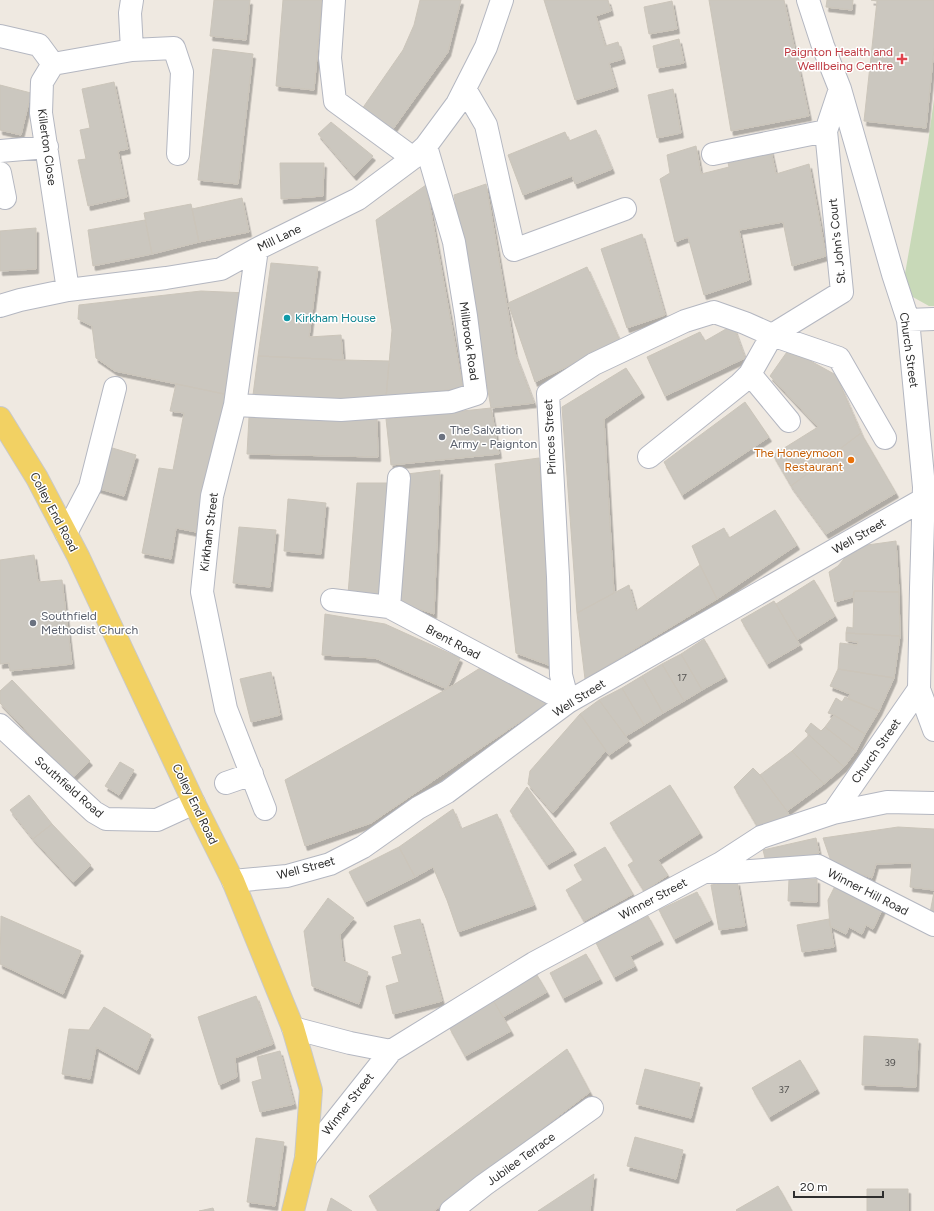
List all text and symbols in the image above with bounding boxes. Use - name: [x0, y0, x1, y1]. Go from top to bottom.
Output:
- place label: Paignton Health and Welllbeing Centre: [784, 45, 893, 73]
- marker: Paignton Health and Welllbeing Centre: [896, 53, 908, 65]
- street label: Killerton Close: [35, 108, 59, 187]
- street label: St. John's Court: [826, 197, 848, 284]
- street label: Mill Lane: [255, 221, 303, 255]
- street label: Millbrook Road: [457, 301, 481, 381]
- place label: Kirkham House: [295, 311, 376, 325]
- street label: Church Street: [897, 311, 921, 389]
- marker: Kirkham House: [282, 313, 292, 323]
- street label: Princes Street: [541, 398, 559, 475]
- place label: The Salvation Army - Paignton: [450, 423, 537, 451]
- marker: The Salvation Army - Paignton: [437, 432, 447, 442]
- place label: The Honeymoon Restaurant: [754, 446, 843, 474]
- marker: The Honeymoon Restaurant: [846, 455, 856, 465]
- street label: Colley End Road: [27, 470, 81, 554]
- street label: Kirkham Street: [197, 491, 221, 572]
- street label: Well Street: [830, 515, 889, 557]
- place label: Southfield Methodist Church: [41, 609, 138, 637]
- marker: Southfield Methodist Church: [28, 618, 38, 628]
- street label: Brent Road: [423, 622, 483, 662]
- house number: 17: [677, 671, 687, 684]
- street label: Well Street: [550, 676, 608, 720]
- street label: Church Street: [849, 716, 904, 786]
- street label: Southfield Road: [32, 753, 106, 821]
- street label: Colley End Road: [169, 761, 221, 847]
- street label: Well Street: [275, 853, 337, 882]
- street label: Winner Hill Road: [825, 866, 911, 918]
- street label: Winner Street: [617, 875, 690, 923]
- house number: 39: [884, 1056, 896, 1069]
- street label: Winner Street: [319, 1070, 377, 1138]
- house number: 37: [779, 1083, 790, 1096]
- street label: Jubilee Terrace: [484, 1129, 558, 1189]
- scale bar: [794, 1173, 883, 1199]
- text: 20 m: [800, 1180, 828, 1194]

